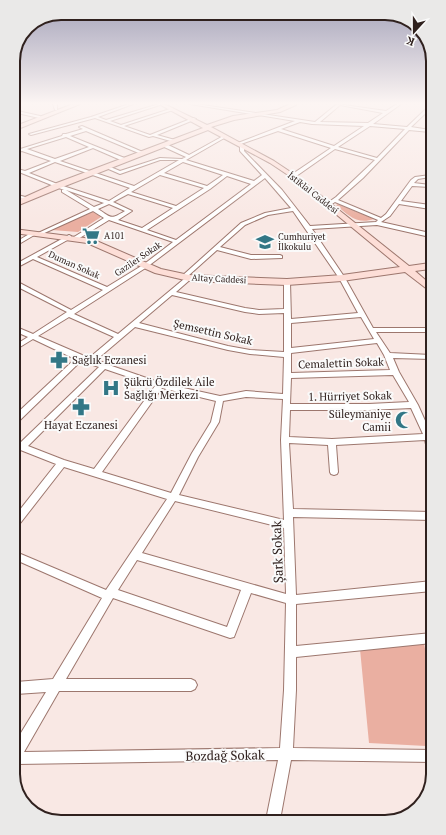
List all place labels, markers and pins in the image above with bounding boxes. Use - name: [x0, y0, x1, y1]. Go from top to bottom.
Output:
- supermarket icon: A101: [81, 226, 101, 246]
- place label: A101: [104, 230, 125, 242]
- place label: Cumhuriyet İlkokulu: [278, 231, 326, 253]
- school or university icon: Cumhuriyet İlkokulu: [255, 232, 275, 252]
- pharmacy icon: Sağlık Eczanesi: [49, 350, 69, 370]
- place label: Sağlık Eczanesi: [72, 353, 147, 367]
- place label: Şükrü Özdilek Aile Sağlığı Merkezi: [124, 375, 215, 402]
- hospital icon: Şükrü Özdilek Aile Sağlığı Merkezi: [101, 378, 121, 398]
- pharmacy icon: Hayat Eczanesi: [71, 397, 91, 417]
- place label: Süleymaniye Camii: [329, 407, 391, 434]
- mosque icon: Süleymaniye Camii: [394, 410, 414, 430]
- place label: Hayat Eczanesi: [44, 418, 118, 432]

